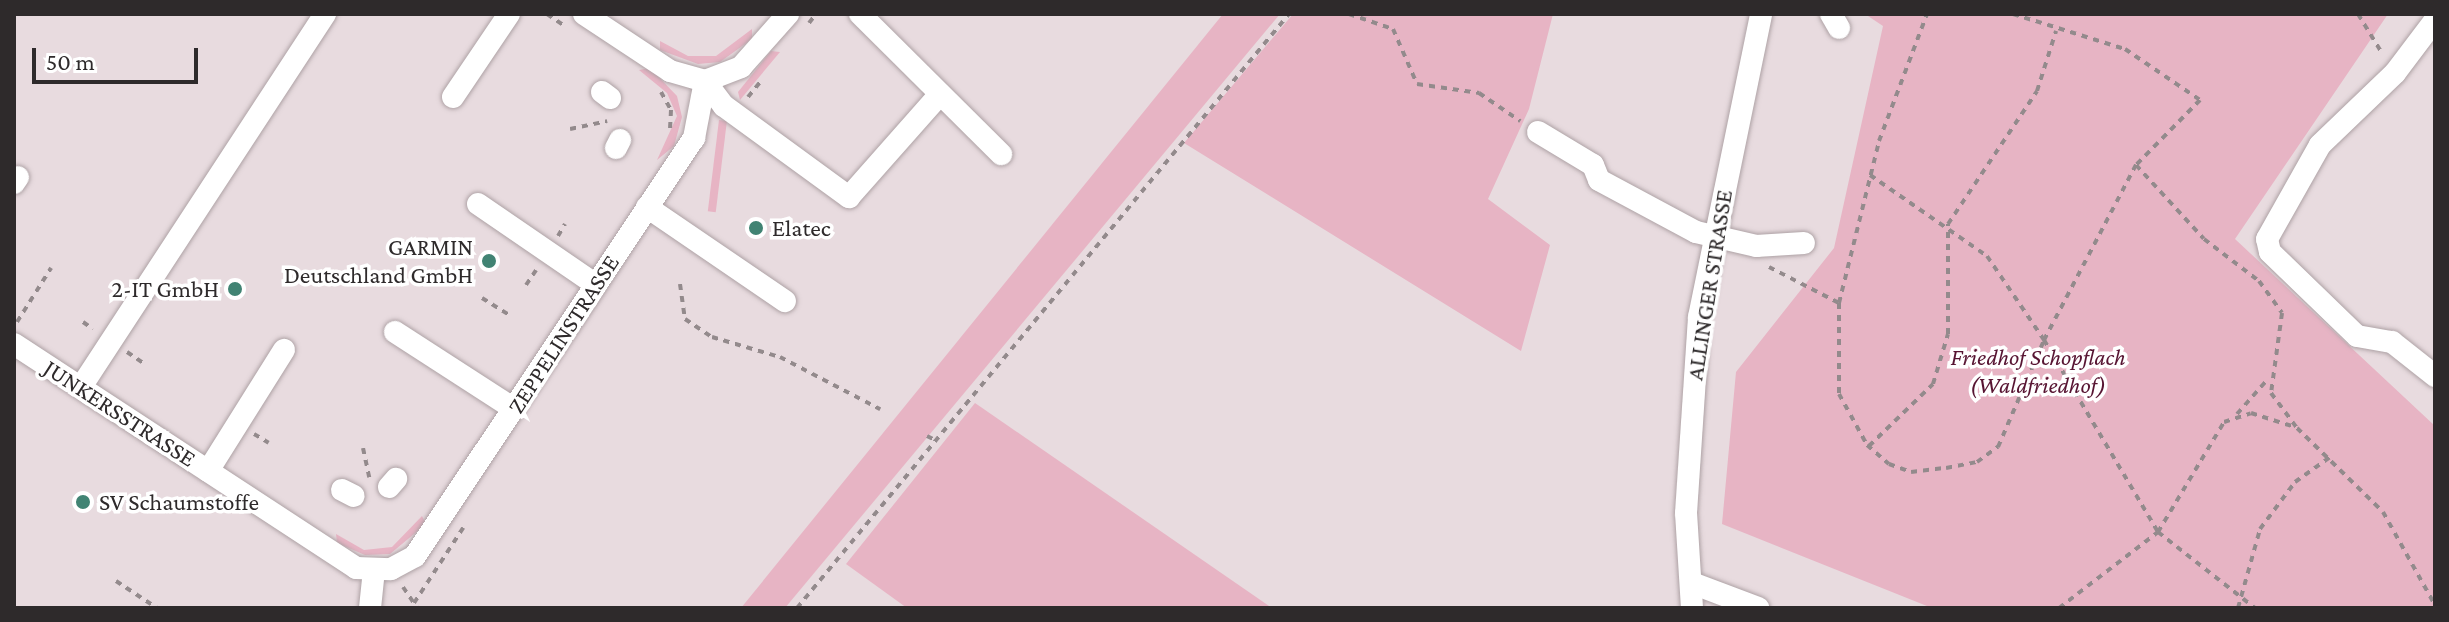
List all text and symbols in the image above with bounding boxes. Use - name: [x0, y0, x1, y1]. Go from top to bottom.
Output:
- scale bar: [36, 32, 202, 82]
- text: 50 m: [46, 48, 95, 75]
- street label: ALLINGER STRASSE: [1680, 188, 1738, 382]
- place label: Elatec: [772, 214, 831, 242]
- marker: Elatec: [747, 219, 765, 237]
- place label: GARMIN Deutschland GmbH: [284, 233, 473, 289]
- street label: ZEPPELINSTRASSE: [501, 249, 625, 419]
- marker: GARMIN Deutschland GmbH: [480, 252, 498, 270]
- place label: 2-IT GmbH: [111, 275, 219, 303]
- marker: 2-IT GmbH: [226, 280, 244, 298]
- park label: Friedhof Schopflach (Waldfriedhof): [1951, 343, 2125, 399]
- street label: JUNKERSSTRASSE: [39, 353, 201, 473]
- place label: SV Schaumstoffe: [99, 488, 259, 516]
- marker: SV Schaumstoffe: [74, 493, 92, 511]

